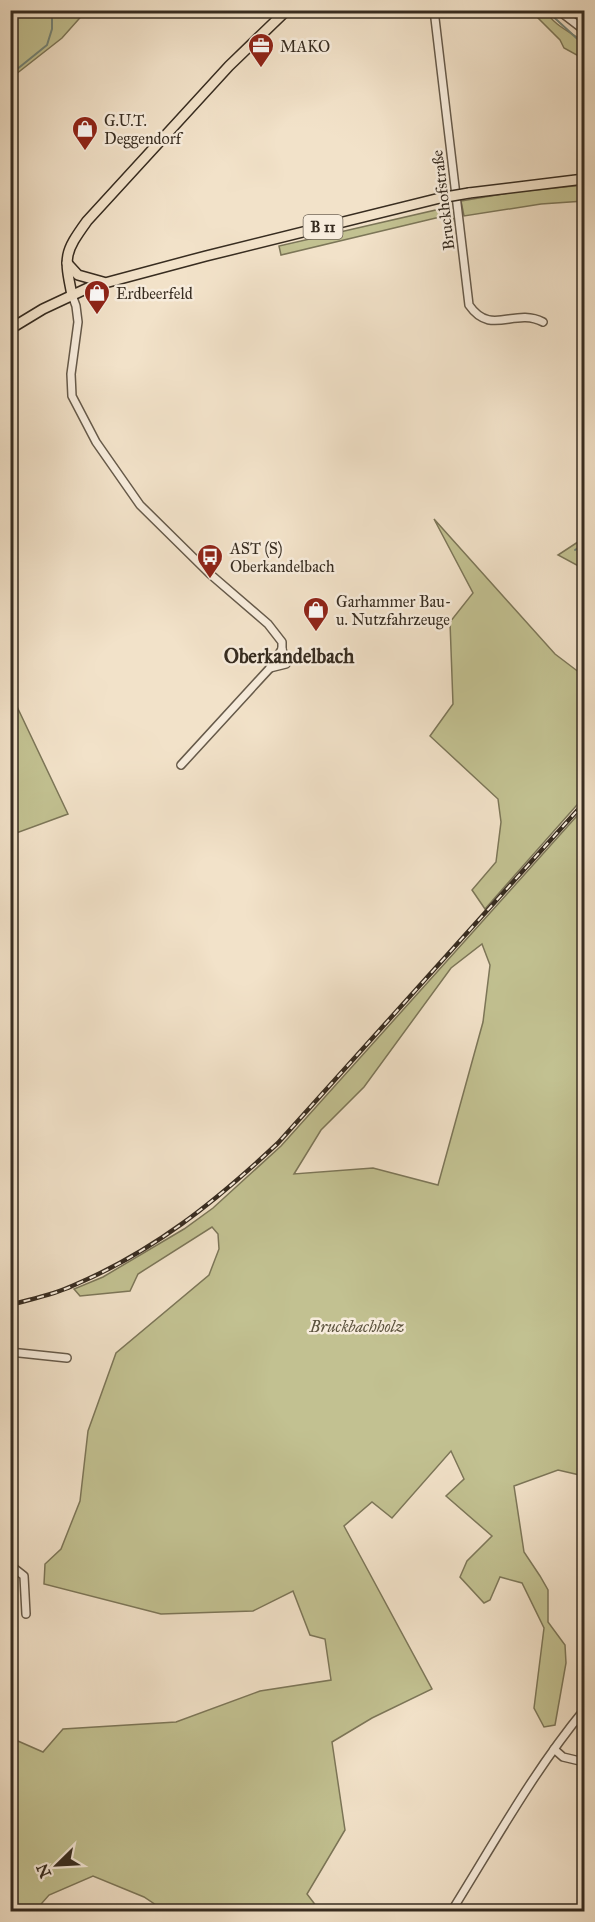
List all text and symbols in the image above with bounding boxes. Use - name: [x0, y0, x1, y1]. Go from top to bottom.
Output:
- office icon: MAKO: [246, 31, 276, 69]
- place label: MAKO: [280, 37, 330, 56]
- place label: G.U.T. Deggendorf: [104, 111, 184, 149]
- shop icon: G.U.T. Deggendorf: [70, 114, 100, 152]
- street label: Bruckhofstraße: [427, 148, 459, 251]
- road number: B 11: [304, 215, 342, 239]
- shop icon: Erdbeerfeld: [82, 278, 112, 316]
- place label: Erdbeerfeld: [116, 284, 193, 303]
- place label: AST (S) Oberkandelbach: [229, 539, 335, 576]
- bus stop icon: AST (S) Oberkandelbach: [195, 542, 225, 580]
- place label: Garhammer Bau- u. Nutzfahrzeuge: [336, 592, 451, 630]
- shop icon: Garhammer Bau- u. Nutzfahrzeuge: [301, 595, 331, 633]
- district label: Oberkandelbach: [224, 644, 355, 668]
- park label: Bruckbachholz: [309, 1317, 404, 1336]
- north arrow: [27, 1835, 87, 1895]
- text: N: [32, 1860, 55, 1881]

